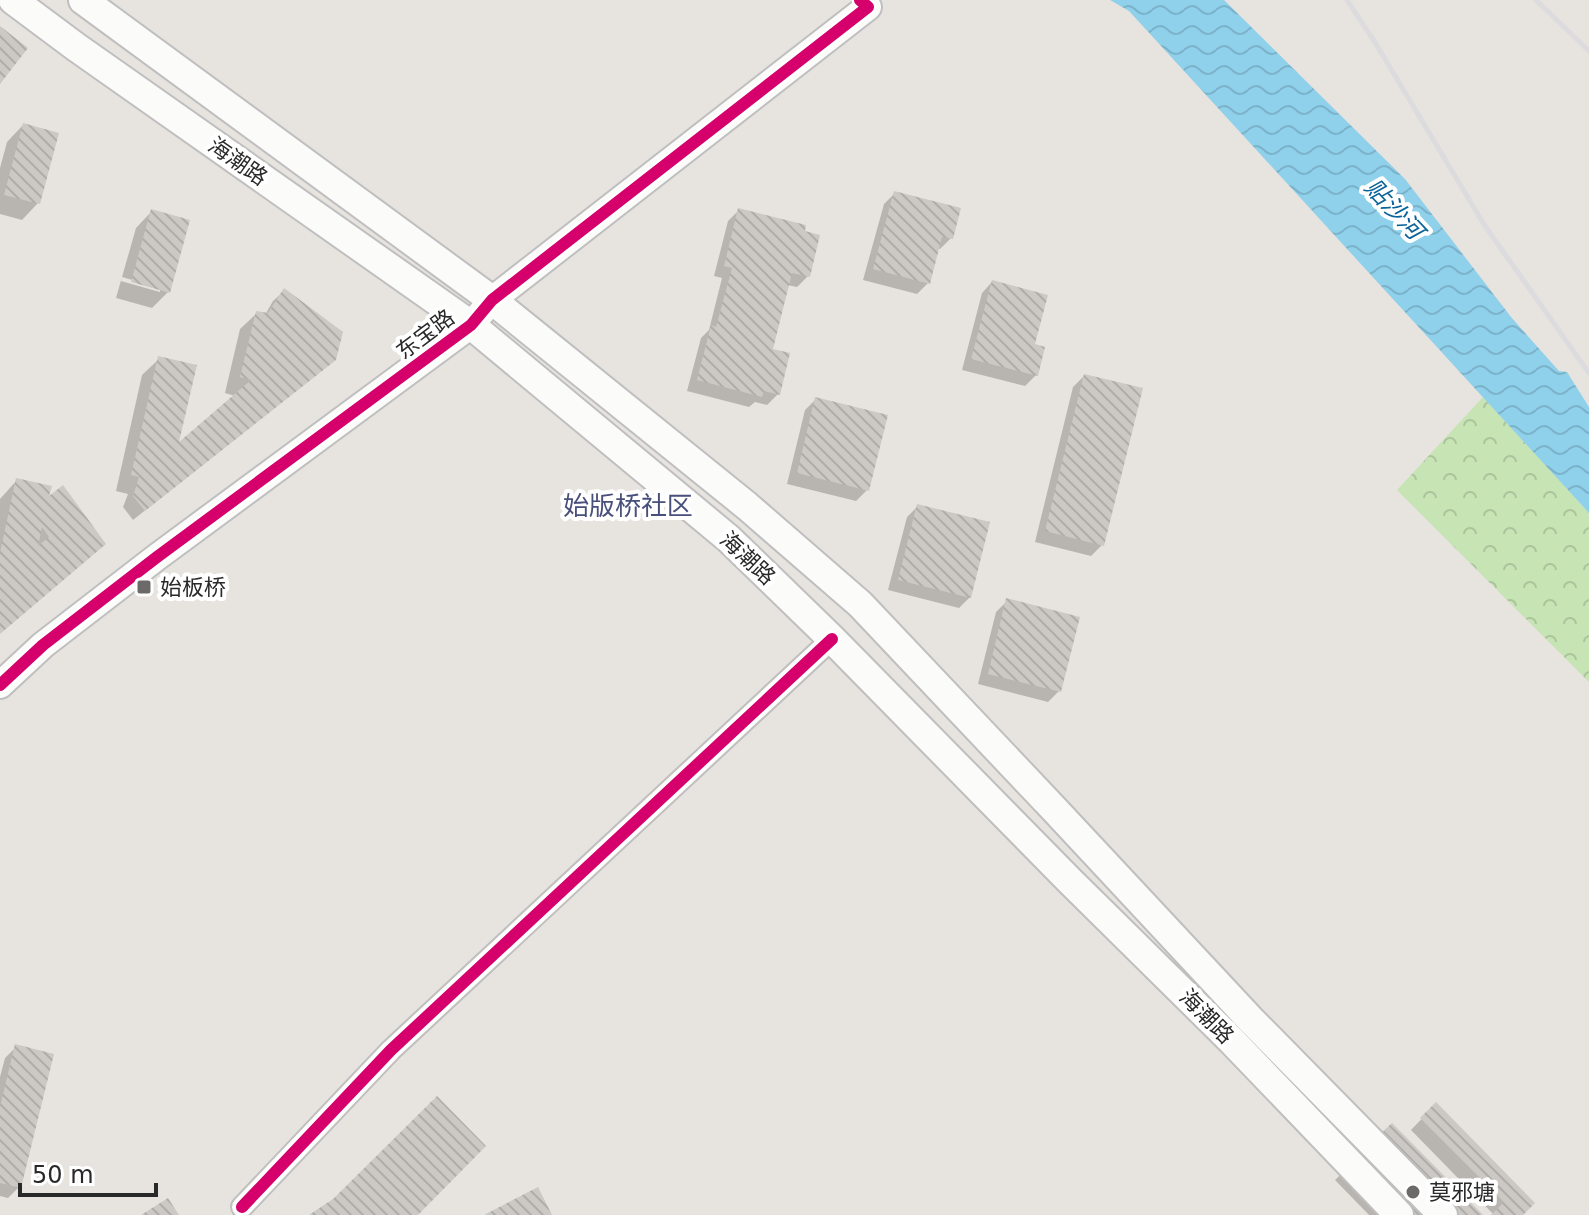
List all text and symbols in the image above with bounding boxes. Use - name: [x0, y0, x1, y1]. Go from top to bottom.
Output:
- street label: 海潮路: [204, 132, 272, 191]
- water label: 贴沙河: [1359, 173, 1432, 248]
- street label: 东宝路: [391, 305, 459, 364]
- district label: 始版桥社区: [563, 491, 693, 521]
- street label: 海潮路: [715, 527, 780, 590]
- place label: 始板桥: [160, 575, 226, 600]
- marker: 始板桥: [135, 578, 153, 596]
- street label: 海潮路: [1174, 984, 1239, 1049]
- scale bar: [20, 1147, 156, 1197]
- text: 50 m: [32, 1161, 94, 1189]
- place label: 莫邪塘: [1429, 1180, 1495, 1205]
- marker: 莫邪塘: [1404, 1183, 1422, 1201]

